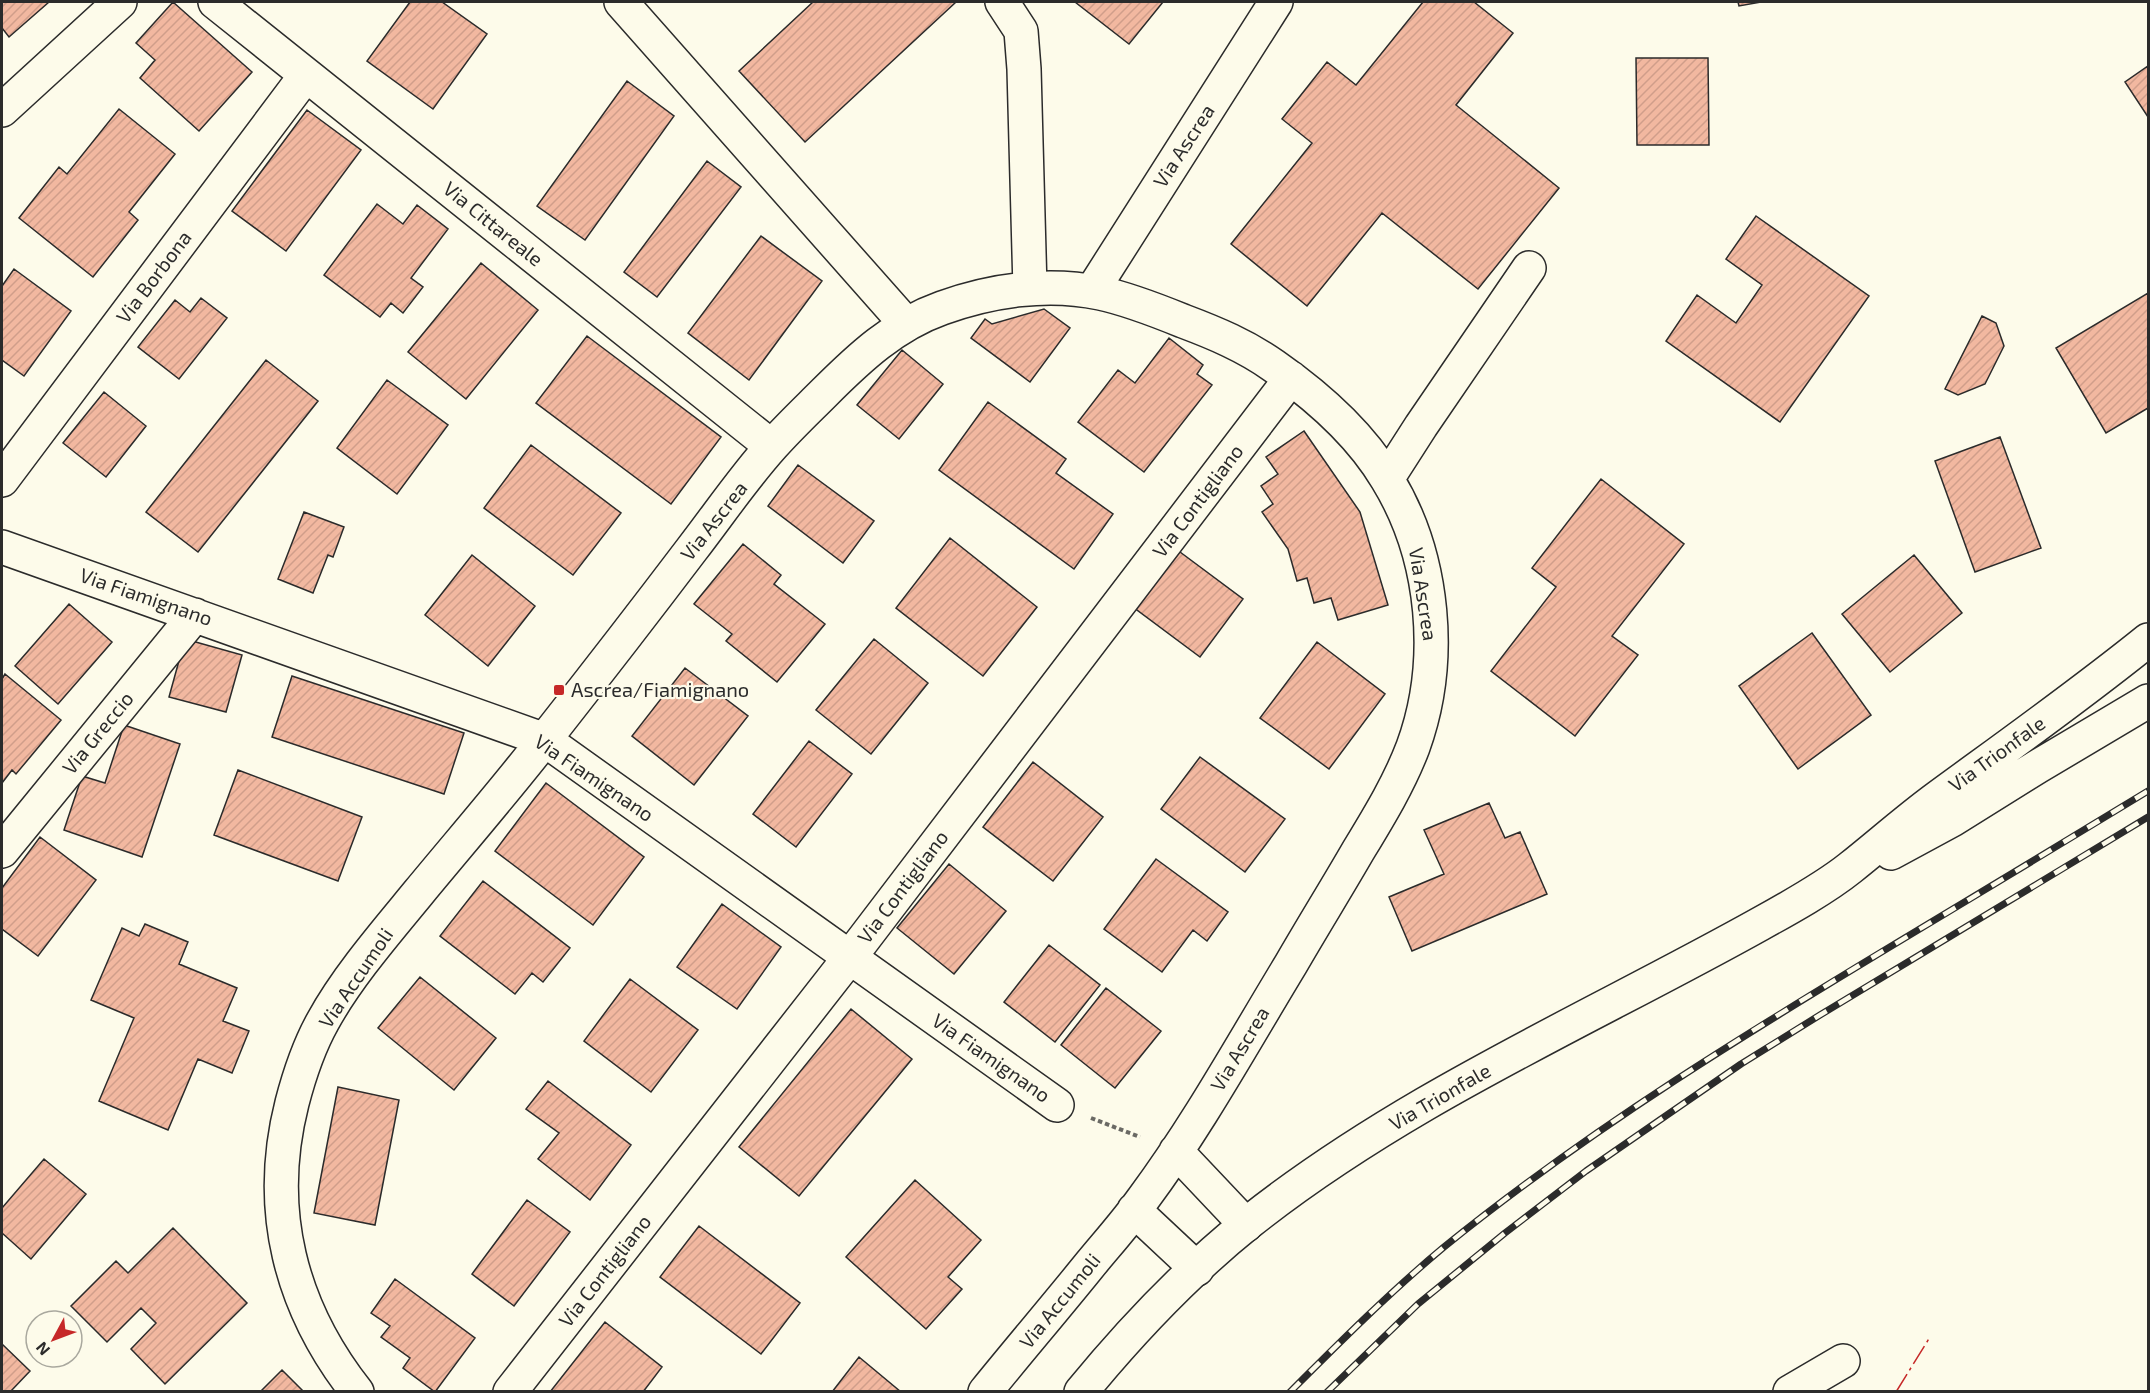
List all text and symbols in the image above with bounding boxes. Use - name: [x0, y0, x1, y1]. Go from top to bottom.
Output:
- street label: Via Ascrea: [1148, 100, 1219, 191]
- street label: Via Cittareale: [439, 176, 548, 271]
- street label: Via Borbona: [111, 225, 196, 327]
- street label: Via Contigliano: [1147, 439, 1248, 562]
- street label: Via Ascrea: [675, 476, 752, 565]
- street label: Via Ascrea: [1405, 546, 1443, 642]
- street label: Via Fiamignano: [77, 562, 216, 630]
- place label: Ascrea/Fiamignano: [571, 677, 749, 701]
- marker: Ascrea/Fiamignano: [552, 683, 566, 697]
- street label: Via Greccio: [57, 686, 138, 779]
- street label: Via Trionfale: [1944, 710, 2049, 796]
- street label: Via Fiamignano: [530, 728, 659, 826]
- street label: Via Contigliano: [852, 825, 953, 948]
- street label: Via Accumoli: [313, 923, 397, 1032]
- street label: Via Ascrea: [1205, 1002, 1274, 1095]
- street label: Via Fiamignano: [928, 1008, 1055, 1107]
- street label: Via Trionfale: [1385, 1057, 1494, 1135]
- street label: Via Contigliano: [553, 1210, 655, 1331]
- street label: Via Accumoli: [1014, 1248, 1105, 1353]
- north arrow: [24, 1309, 84, 1369]
- text: N: [31, 1339, 53, 1360]

